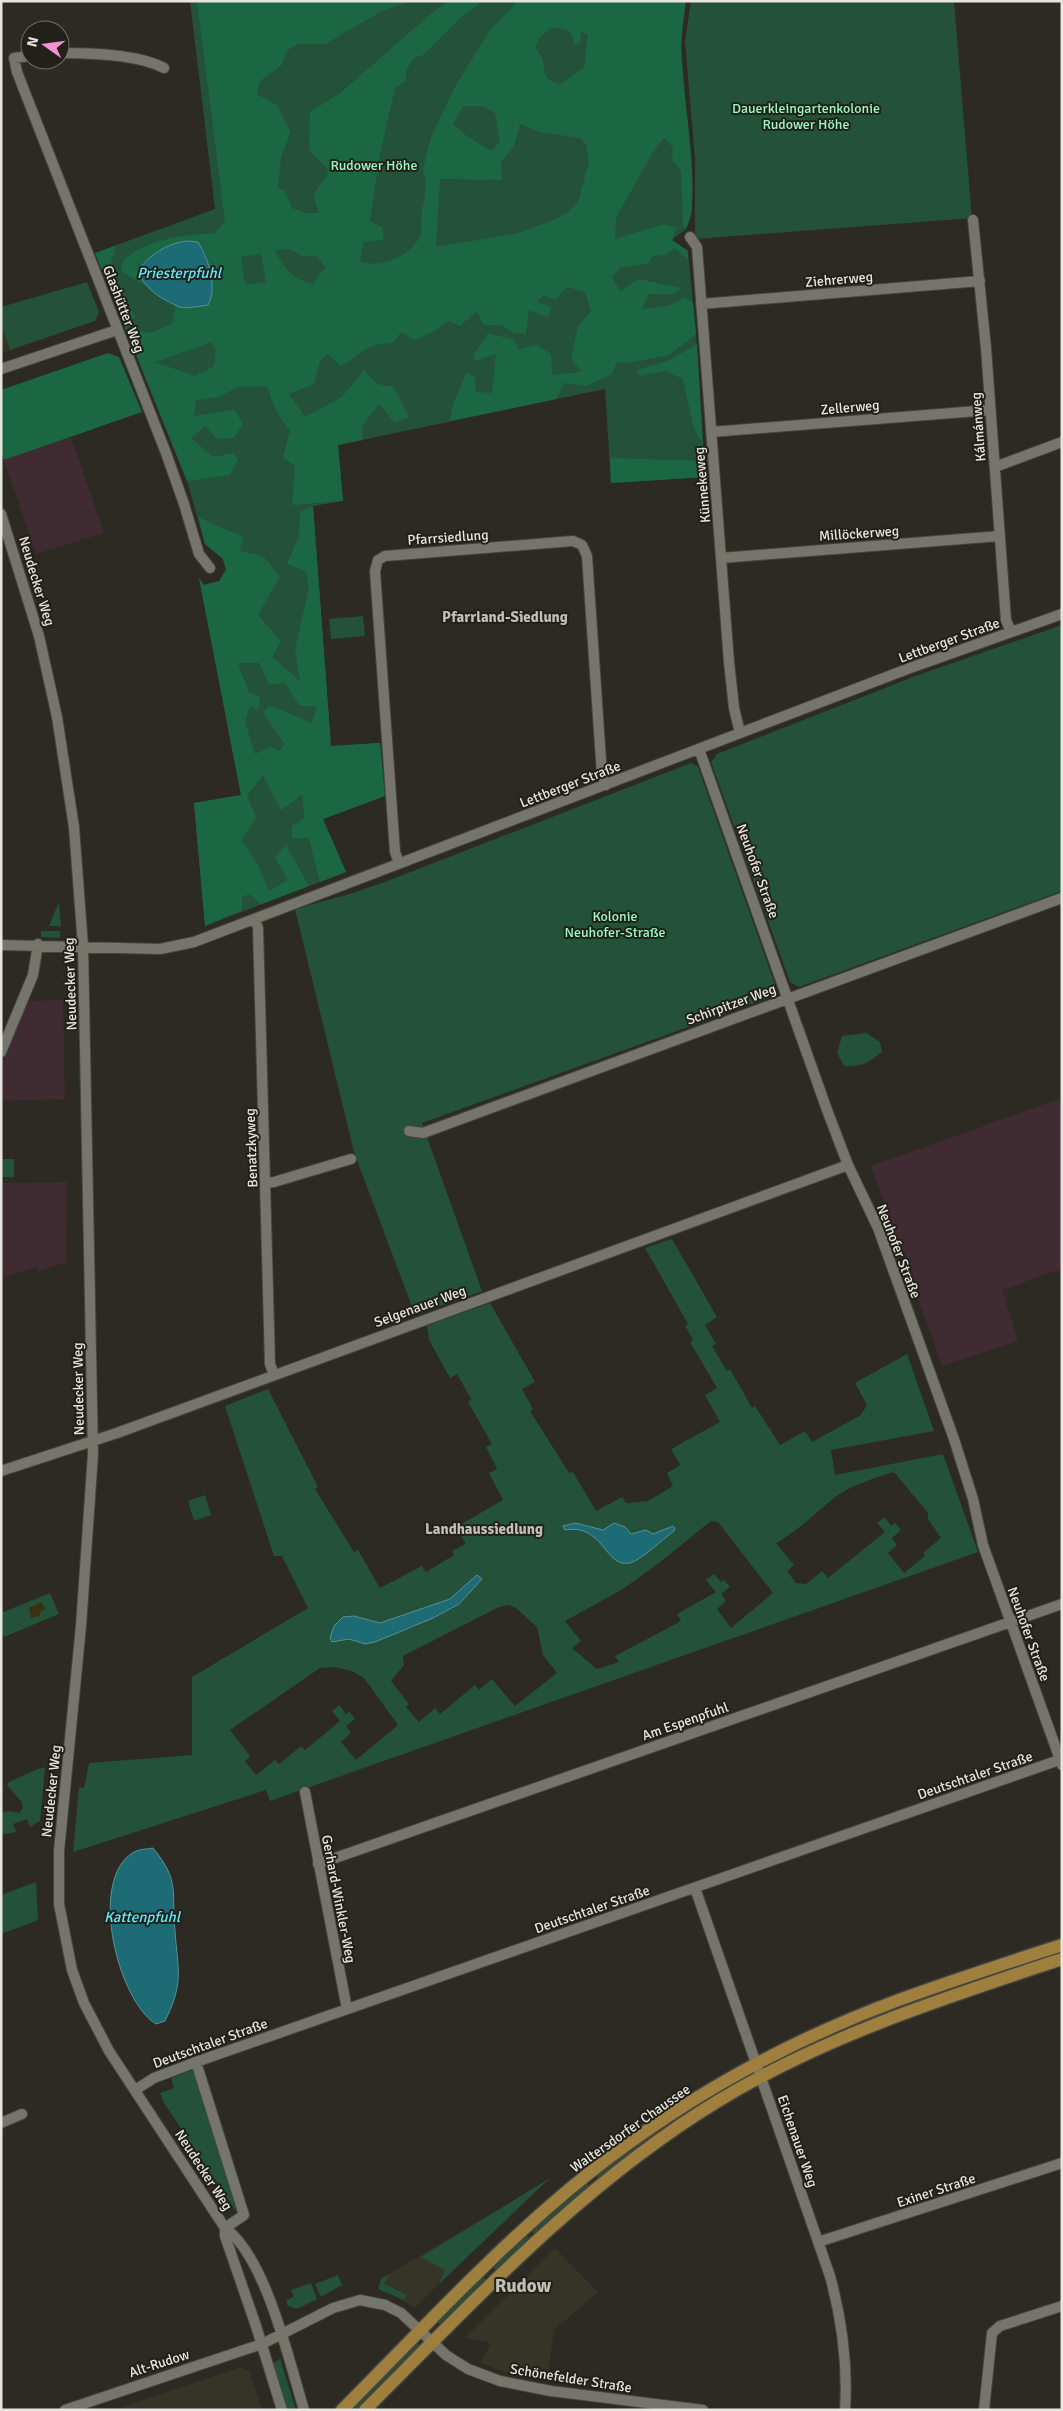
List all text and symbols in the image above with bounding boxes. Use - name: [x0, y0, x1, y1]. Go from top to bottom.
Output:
- north arrow: [20, 20, 70, 70]
- text: N: [23, 35, 42, 49]
- park label: Dauerkleingartenkolonie Rudower Höhe: [732, 100, 880, 133]
- park label: Rudower Höhe: [331, 157, 417, 174]
- street label: Glashütter Weg: [99, 263, 148, 355]
- water label: Priesterpfuhl: [137, 264, 223, 282]
- street label: Ziehrerweg: [804, 268, 874, 291]
- street label: Kálmánweg: [968, 392, 989, 462]
- street label: Zellerweg: [820, 396, 880, 419]
- street label: Künnekeweg: [691, 446, 714, 524]
- street label: Millöckerweg: [818, 522, 900, 545]
- street label: Pfarrsiedlung: [407, 526, 489, 549]
- street label: Neudecker Weg: [15, 534, 58, 628]
- district label: Pfarrland-Siedlung: [442, 608, 568, 626]
- street label: Lettberger Straße: [896, 614, 1002, 667]
- street label: Lettberger Straße: [517, 757, 623, 811]
- street label: Neuhofer Straße: [733, 822, 783, 921]
- park label: Kolonie Neuhofer-Straße: [564, 908, 666, 941]
- street label: Neudecker Weg: [60, 937, 81, 1031]
- street label: Schirpitzer Weg: [684, 980, 778, 1029]
- street label: Benatzkyweg: [242, 1108, 261, 1188]
- street label: Neuhofer Straße: [873, 1202, 924, 1301]
- street label: Selgenauer Weg: [372, 1282, 468, 1331]
- street label: Neudecker Weg: [69, 1342, 88, 1436]
- district label: Landhaussiedlung: [425, 1520, 543, 1538]
- street label: Neuhofer Straße: [1004, 1585, 1054, 1684]
- street label: Am Espenpfuhl: [640, 1699, 731, 1744]
- street label: Neudecker Weg: [38, 1744, 65, 1838]
- street label: Deutschtaler Straße: [915, 1748, 1035, 1803]
- street label: Gerhard-Winkler-Weg: [318, 1834, 359, 1965]
- street label: Deutschtaler Straße: [532, 1882, 652, 1937]
- water label: Kattenpfuhl: [104, 1908, 182, 1926]
- street label: Deutschtaler Straße: [151, 2015, 270, 2072]
- street label: Waltersdorfer Chaussee: [567, 2081, 694, 2176]
- street label: Eichenauer Weg: [774, 2093, 821, 2189]
- street label: Neudecker Weg: [171, 2127, 236, 2214]
- street label: Exiner Straße: [895, 2170, 978, 2211]
- district label: Rudow: [495, 2274, 552, 2298]
- street label: Alt-Rudow: [127, 2346, 192, 2381]
- street label: Schönefelder Straße: [509, 2360, 633, 2396]

